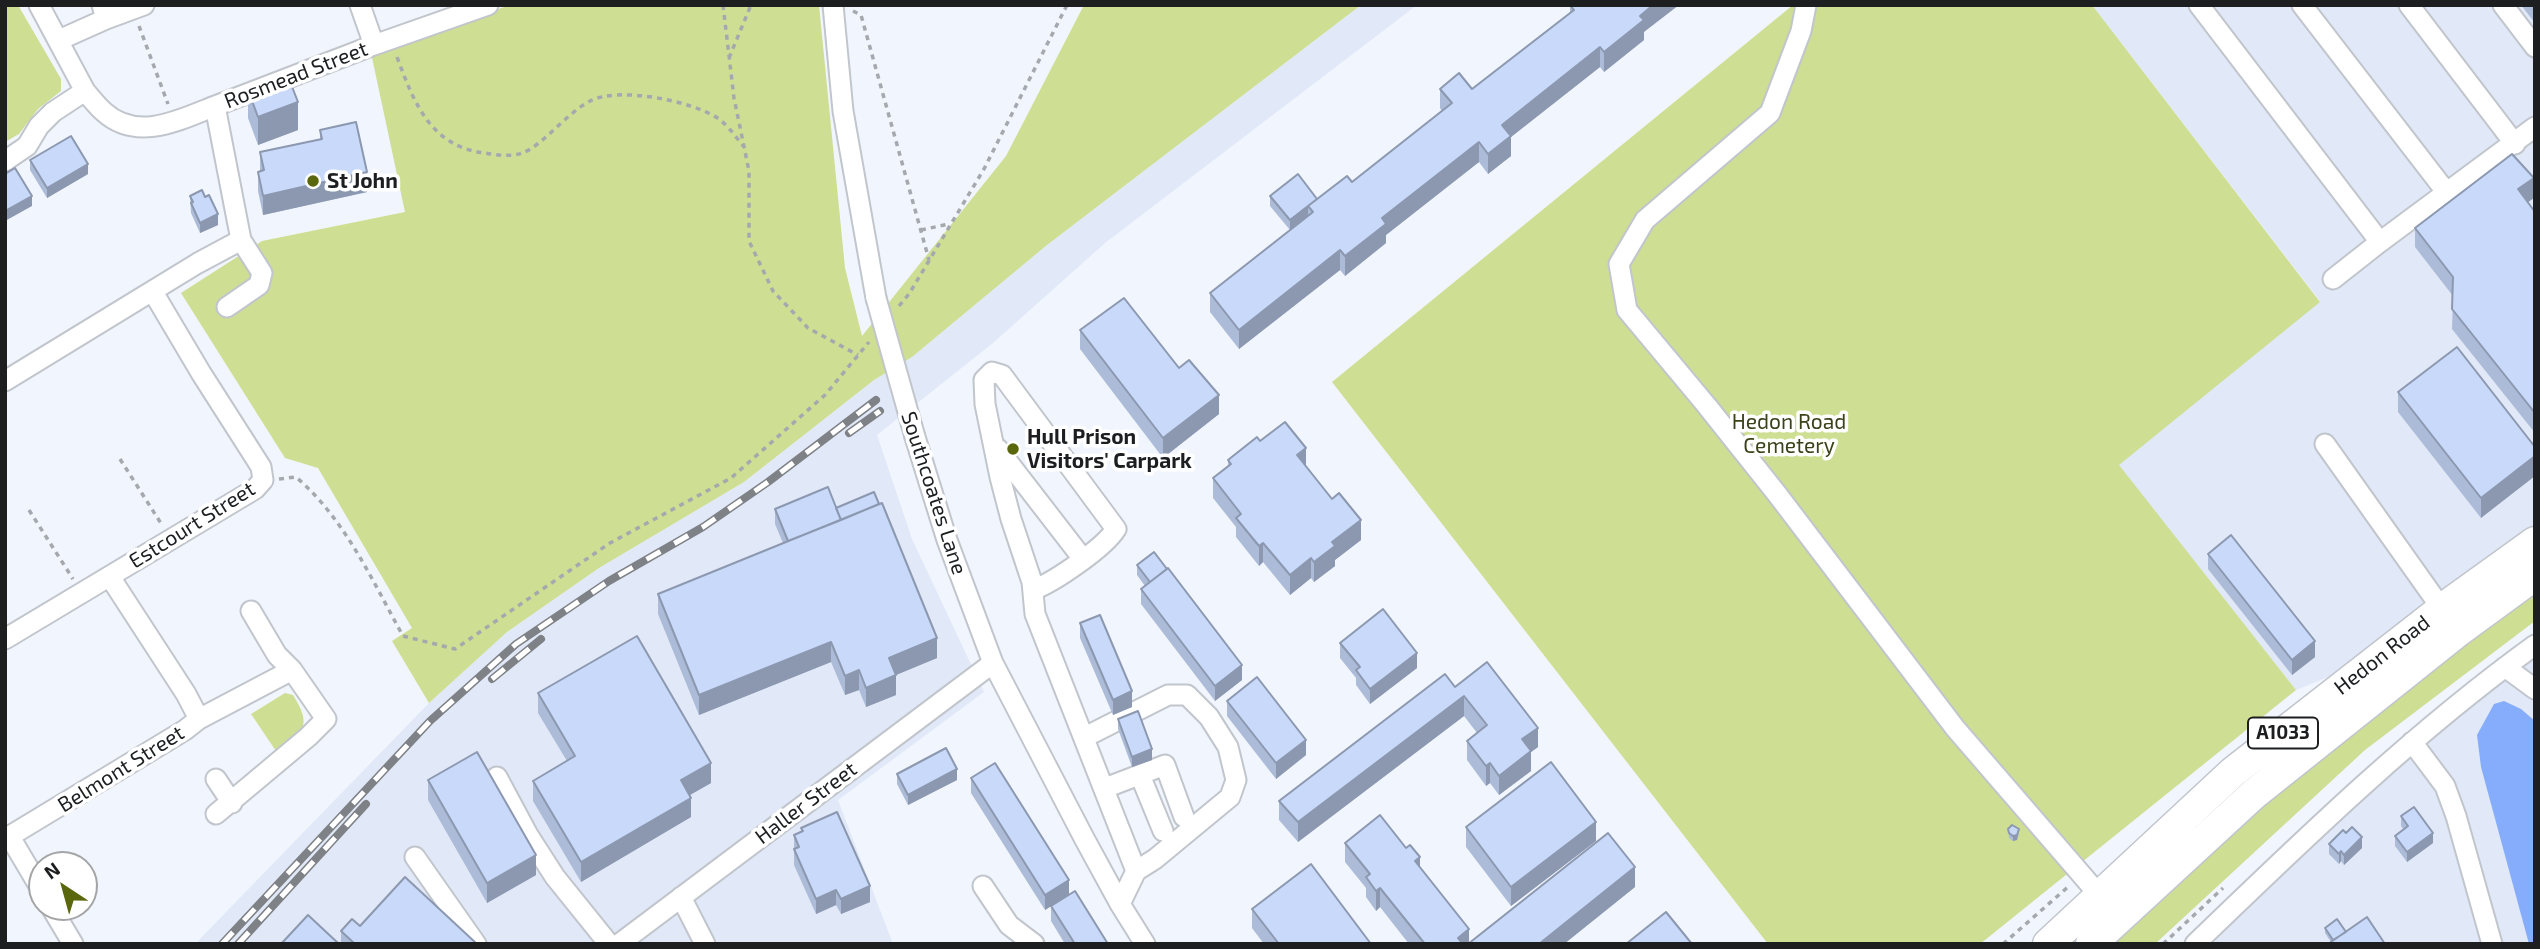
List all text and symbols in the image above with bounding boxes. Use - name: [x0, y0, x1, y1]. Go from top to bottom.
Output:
- street label: Rosmead Street: [221, 36, 371, 114]
- place label: St John: [327, 168, 398, 194]
- marker: St John: [305, 173, 321, 189]
- street label: Southcoates Lane: [896, 408, 972, 578]
- park label: Hedon Road Cemetery: [1732, 409, 1846, 459]
- place label: Hull Prison Visitors' Carpark: [1027, 424, 1192, 474]
- marker: Hull Prison Visitors' Carpark: [1005, 441, 1021, 457]
- street label: Estcourt Street: [124, 476, 260, 574]
- street label: Hedon Road: [2329, 610, 2435, 700]
- road number: A1033: [2248, 718, 2318, 748]
- street label: Belmont Street: [53, 720, 189, 818]
- street label: Haller Street: [750, 757, 862, 849]
- north arrow: [28, 851, 98, 921]
- text: N: [39, 857, 64, 884]

